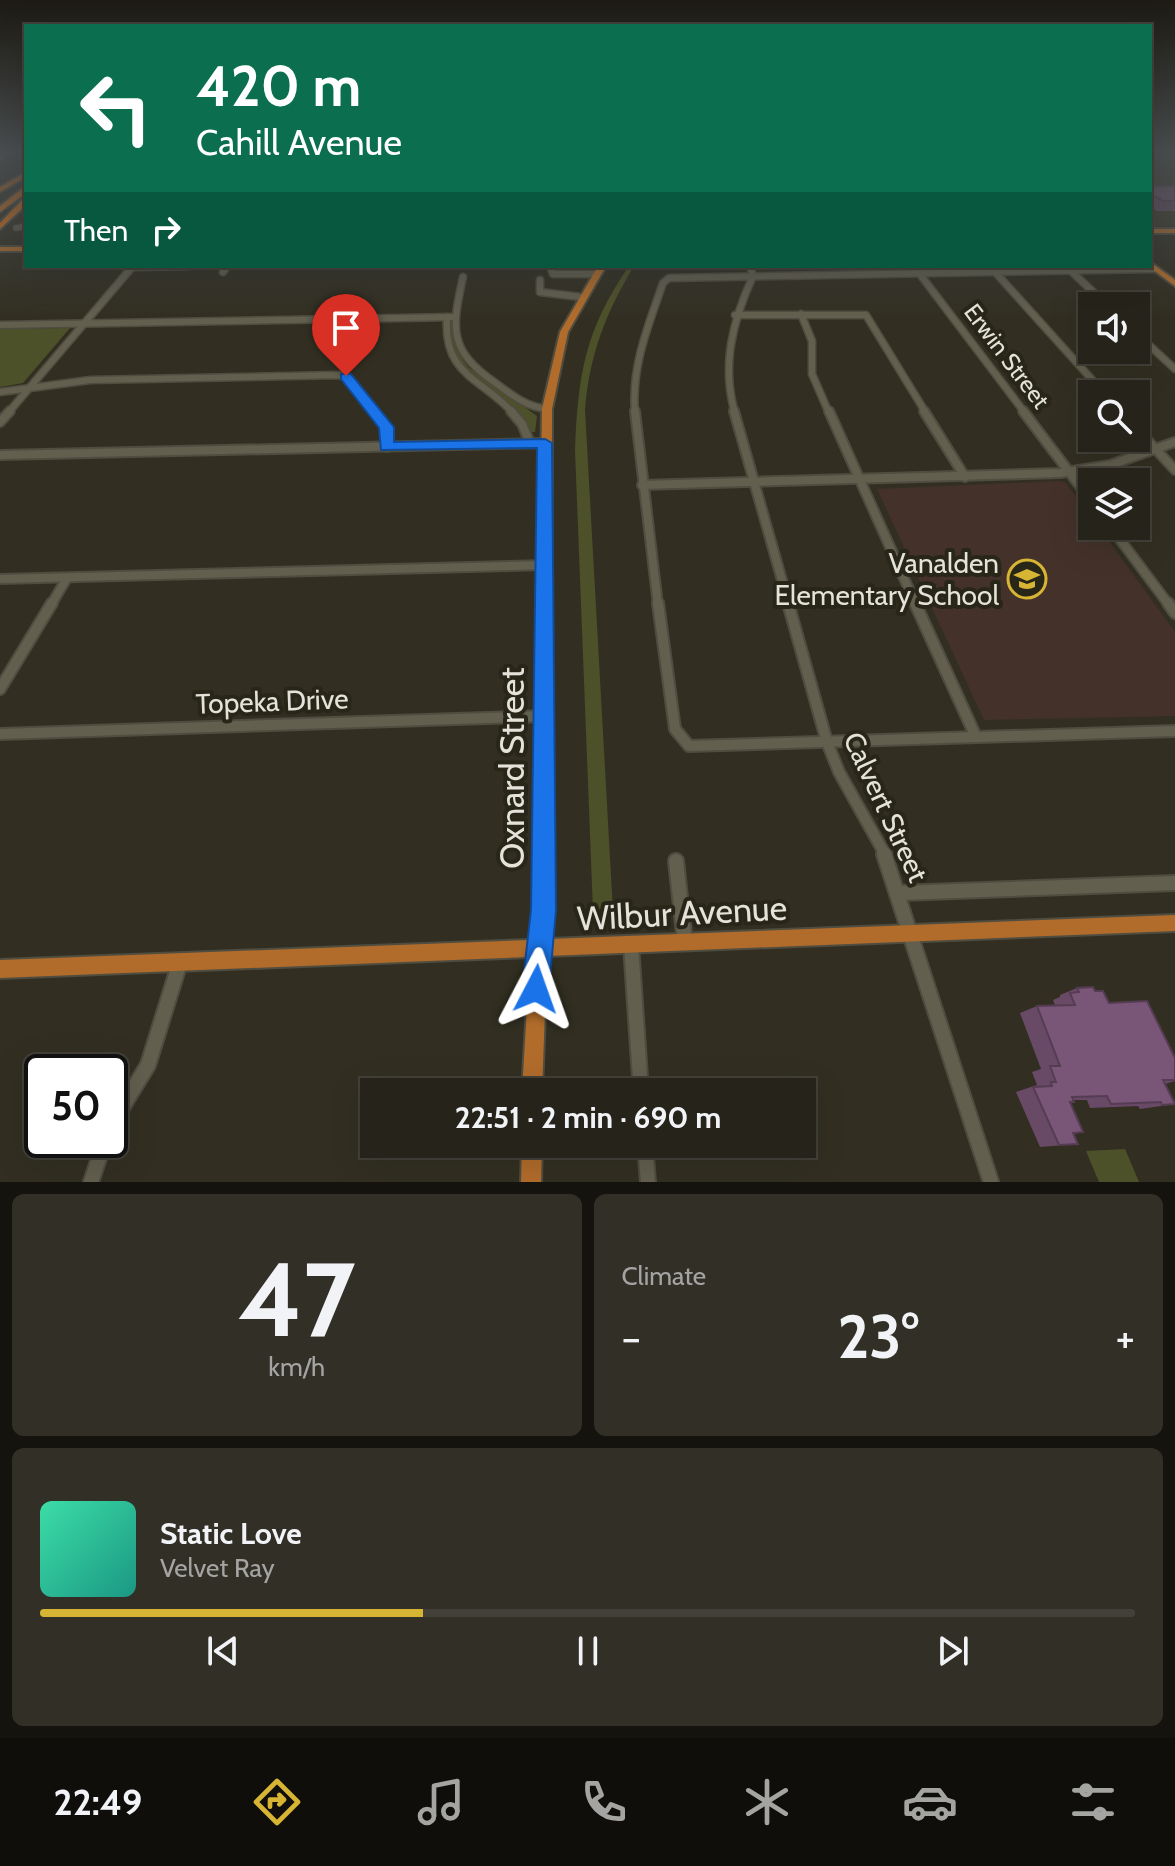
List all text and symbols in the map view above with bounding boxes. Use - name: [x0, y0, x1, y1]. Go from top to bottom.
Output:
- text: 420 m: [196, 52, 361, 120]
- icon: left: [64, 56, 168, 160]
- text: Cahill Avenue: [196, 120, 402, 164]
- icon: right: [144, 208, 188, 252]
- text: Then: [64, 212, 128, 249]
- map controls: [1078, 292, 1150, 540]
- button: sound: [1078, 292, 1150, 364]
- pin: [312, 294, 380, 376]
- street label: Erwin Street: [958, 298, 1056, 414]
- icon: arrive: [324, 306, 368, 350]
- button: search: [1078, 380, 1150, 452]
- button: layers: [1078, 468, 1150, 540]
- place label: Vanalden Elementary School: [775, 546, 999, 612]
- school or university icon: Vanalden Elementary School: [1006, 558, 1048, 600]
- street label: Oxnard Street: [491, 667, 533, 869]
- street label: Topeka Drive: [195, 681, 349, 721]
- street label: Calvert Street: [836, 727, 936, 887]
- street label: Wilbur Avenue: [576, 887, 788, 939]
- position arrow: [494, 947, 578, 1031]
- speed limit sign: 50: [24, 1054, 128, 1158]
- text: 22:51 · 2 min · 690 m: [455, 1099, 721, 1136]
- text: 47: [238, 1236, 356, 1362]
- text: Climate: [622, 1260, 706, 1292]
- text: 23°: [838, 1300, 919, 1373]
- text: −: [622, 1311, 641, 1364]
- text: +: [1116, 1311, 1135, 1364]
- text: km/h: [268, 1351, 325, 1383]
- text: Static Love: [160, 1515, 302, 1552]
- text: Velvet Ray: [160, 1552, 275, 1584]
- icon: previous: [201, 1629, 245, 1673]
- icon: pause: [566, 1629, 610, 1673]
- icon: next: [931, 1629, 975, 1673]
- icon: directions: [249, 1774, 305, 1830]
- icon: music: [413, 1774, 469, 1830]
- icon: phone: [576, 1774, 632, 1830]
- icon: climate: [739, 1774, 795, 1830]
- icon: car: [902, 1774, 958, 1830]
- icon: filters: [1065, 1774, 1121, 1830]
- text: 22:49: [54, 1780, 142, 1824]

